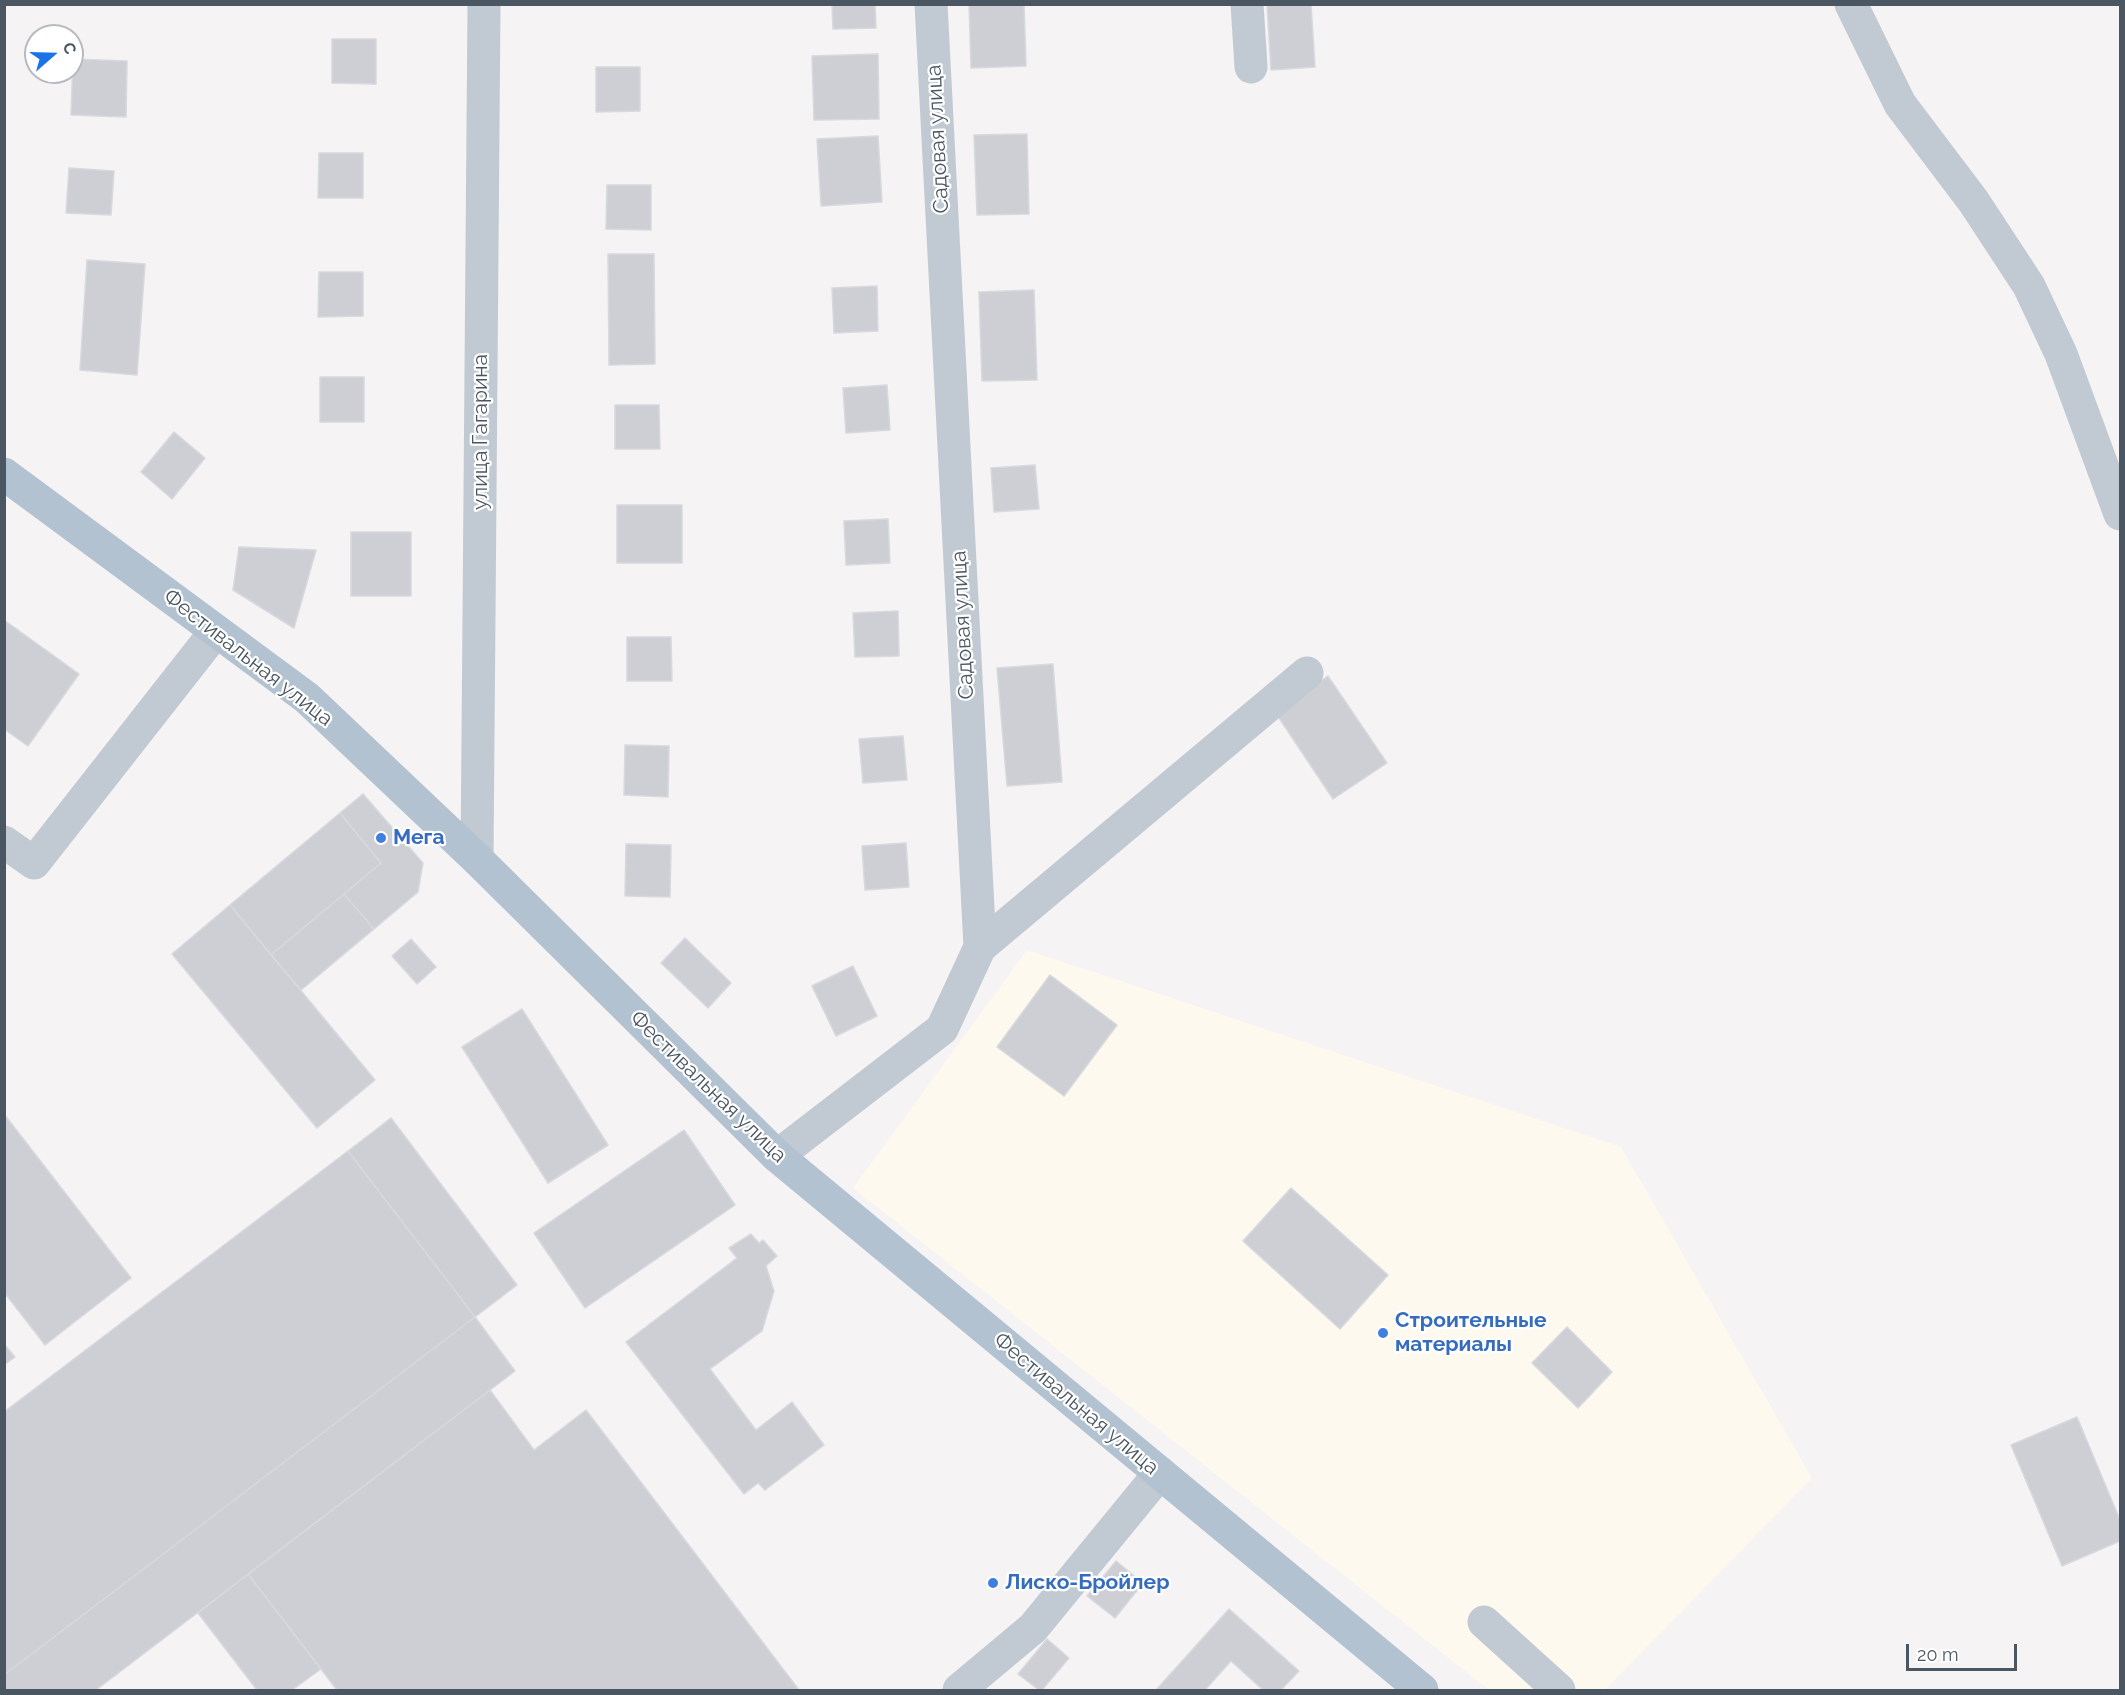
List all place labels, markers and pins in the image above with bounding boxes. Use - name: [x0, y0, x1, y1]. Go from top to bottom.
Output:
- place label: Мега: [393, 825, 445, 851]
- marker: Мега: [374, 831, 388, 845]
- place label: Строительные материалы: [1395, 1308, 1547, 1358]
- marker: Строительные материалы: [1376, 1326, 1390, 1340]
- place label: Лиско-Бройлер: [1005, 1570, 1169, 1596]
- marker: Лиско-Бройлер: [986, 1576, 1000, 1590]

